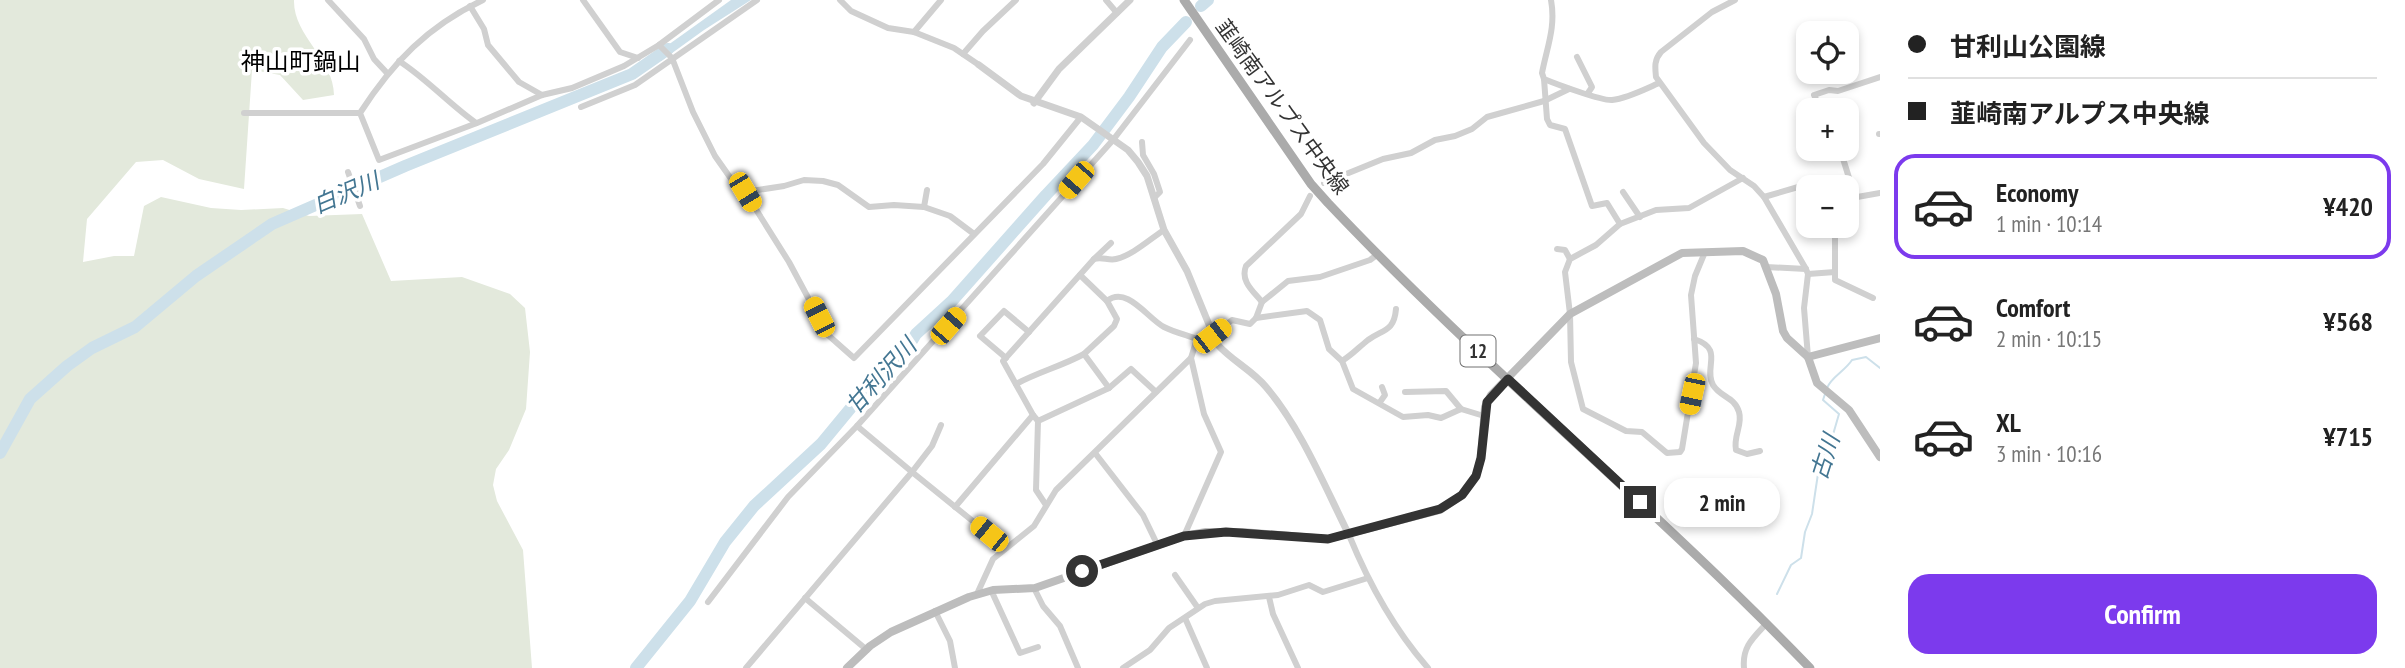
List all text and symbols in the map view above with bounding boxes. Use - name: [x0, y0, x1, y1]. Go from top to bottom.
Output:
- street label: 韮崎南アルプス中央線: [1210, 14, 1355, 200]
- map controls: [1796, 21, 1859, 238]
- button: locate: [1796, 21, 1859, 84]
- text: 甘利山公園線: [1950, 30, 2106, 63]
- district label: 神山町鍋山: [241, 46, 361, 77]
- text: 韮崎南アルプス中央線: [1950, 97, 2210, 130]
- button: +: [1796, 98, 1859, 161]
- car: [1055, 157, 1098, 203]
- water label: 白沢川: [308, 165, 386, 219]
- car: [726, 169, 765, 215]
- button: −: [1796, 175, 1859, 238]
- icon: car: [1912, 175, 1975, 238]
- text: Economy: [1996, 176, 2078, 209]
- text: ¥420: [2323, 190, 2373, 223]
- text: 1 min · 10:14: [1996, 209, 2102, 238]
- icon: car: [1912, 290, 1975, 353]
- text: Comfort: [1996, 291, 2070, 324]
- car: [801, 294, 838, 340]
- car: [927, 303, 970, 349]
- text: ¥568: [2323, 305, 2373, 338]
- car: [1189, 315, 1236, 357]
- text: 2 min · 10:15: [1996, 324, 2102, 353]
- water label: 甘利沢川: [839, 330, 924, 420]
- road number: 12: [1460, 336, 1496, 366]
- car: [1678, 371, 1707, 417]
- icon: car: [1912, 405, 1975, 468]
- text: XL: [1996, 406, 2021, 439]
- text: ¥715: [2323, 420, 2373, 453]
- water label: 古川: [1804, 428, 1846, 483]
- text: 3 min · 10:16: [1996, 439, 2102, 468]
- callout: 2 min: [1664, 477, 1780, 526]
- route end: [1624, 486, 1656, 518]
- text: 2 min: [1699, 488, 1745, 517]
- car: [967, 513, 1012, 555]
- route start: [1066, 555, 1098, 587]
- button: Confirm: [1908, 574, 2377, 654]

